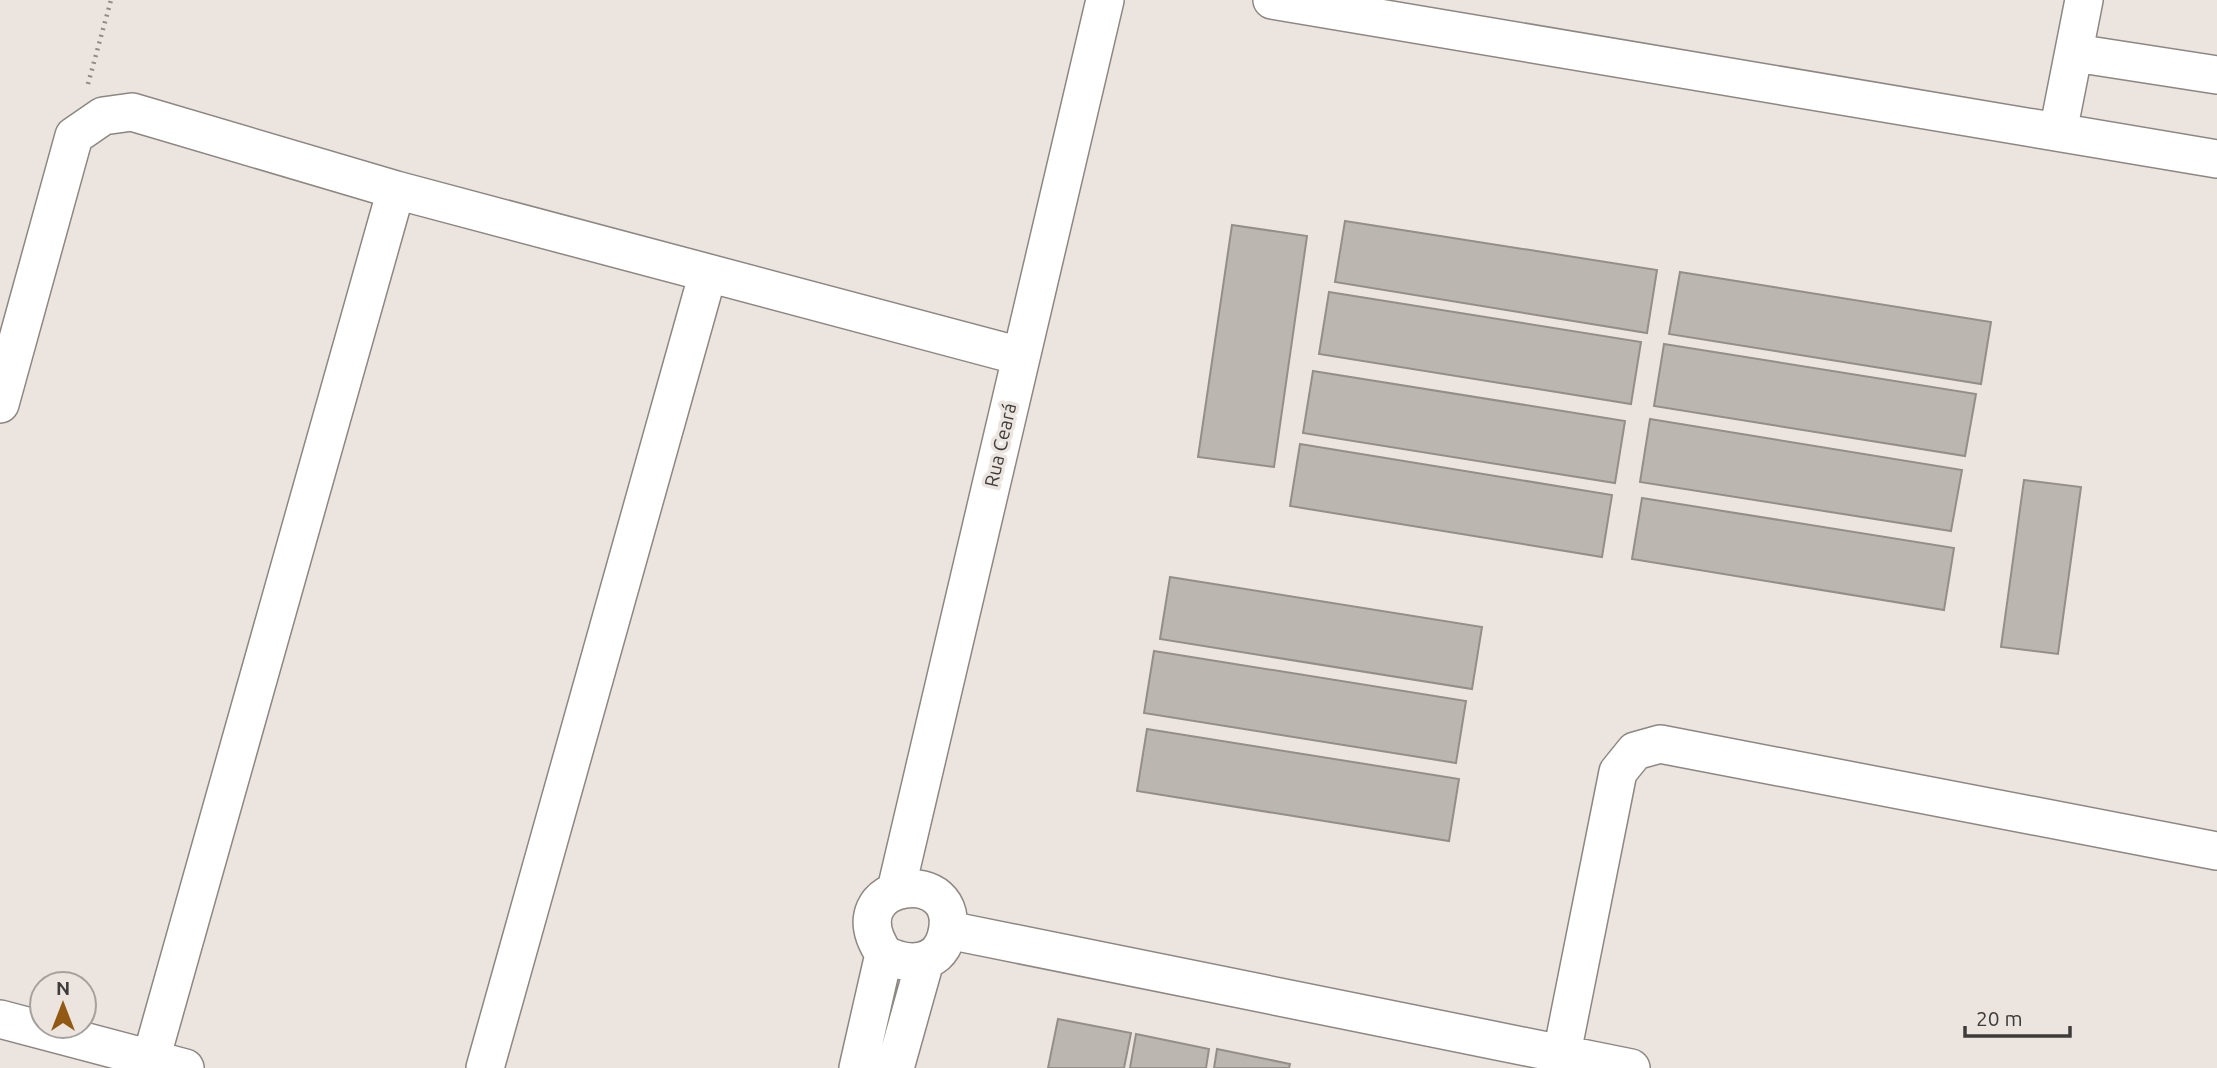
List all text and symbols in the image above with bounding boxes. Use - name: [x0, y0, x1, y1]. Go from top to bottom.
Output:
- street label: Rua Ceará: [980, 401, 1020, 489]
- north arrow: [28, 970, 98, 1040]
- text: N: [56, 977, 70, 999]
- scale bar: [1965, 995, 2070, 1038]
- text: 20 m: [1976, 1006, 2023, 1030]

